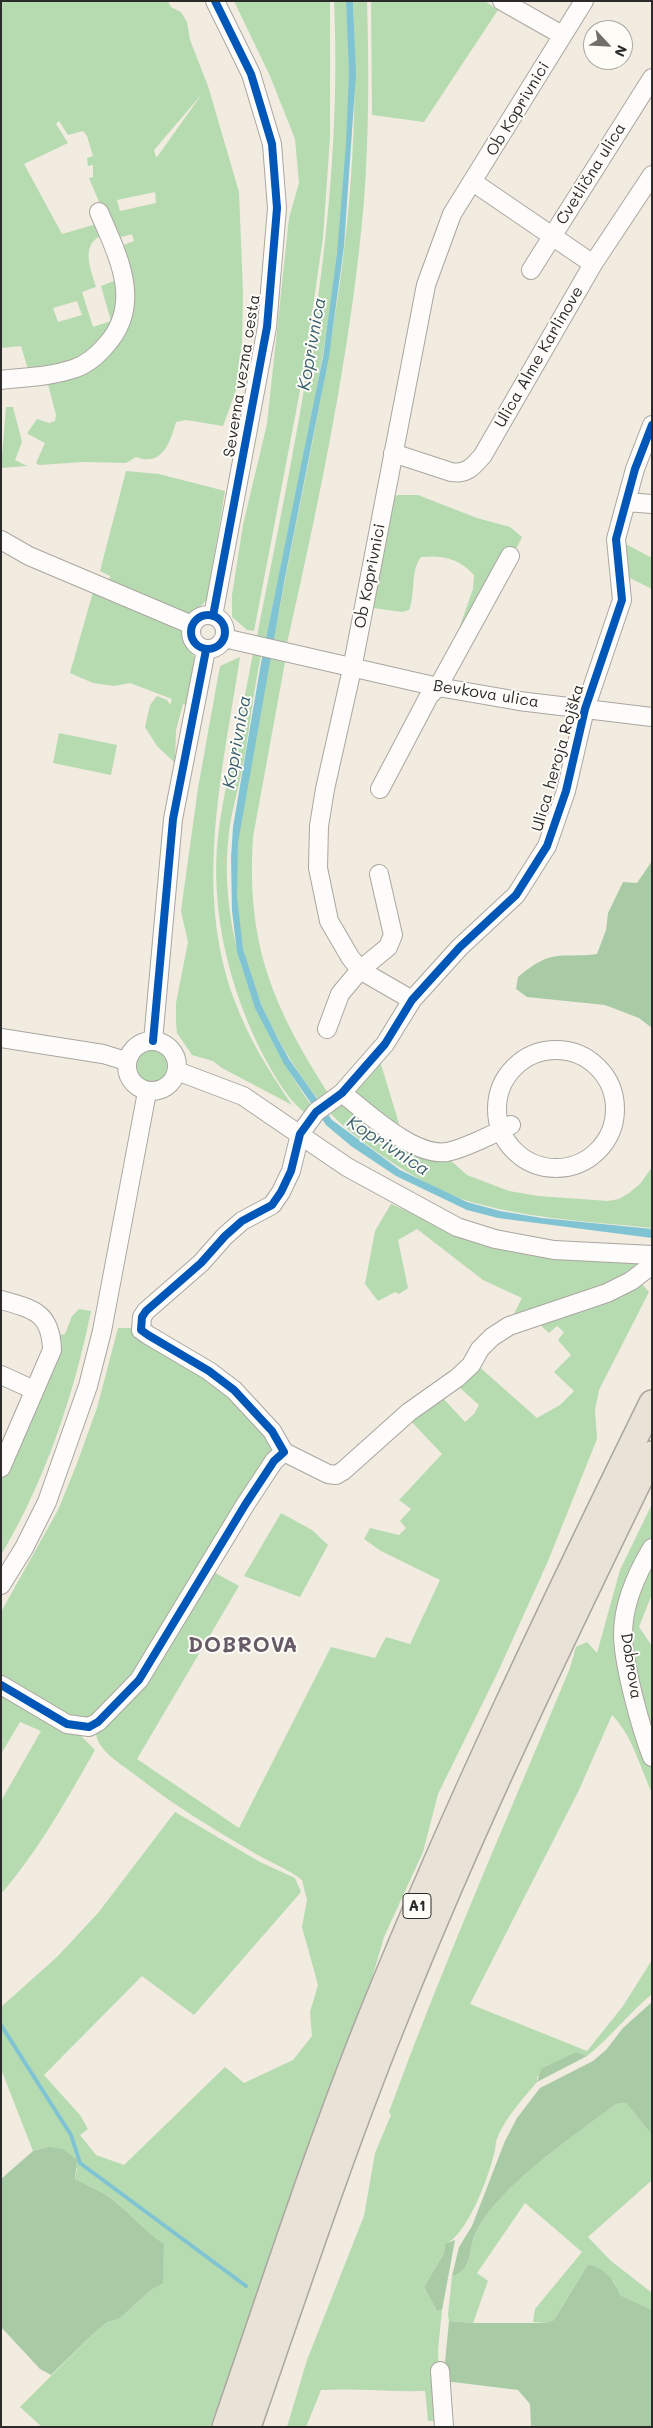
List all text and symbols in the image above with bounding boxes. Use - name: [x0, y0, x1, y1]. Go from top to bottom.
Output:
- north arrow: [583, 20, 633, 70]
- text: N: [610, 42, 632, 60]
- street label: Ob Koprivnici: [482, 58, 554, 160]
- street label: Cvetlična ulica: [552, 120, 630, 228]
- street label: Ulica Alme Karlinove: [491, 283, 587, 431]
- street label: Severna vezna cesta: [220, 293, 264, 459]
- water label: Koprivnica: [293, 296, 331, 392]
- street label: Ob Koprivnici: [350, 522, 390, 630]
- street label: Bevkova ulica: [432, 676, 540, 712]
- street label: Ulica heroja Rojška: [528, 682, 588, 834]
- water label: Koprivnica: [218, 694, 256, 790]
- water label: Koprivnica: [343, 1111, 433, 1181]
- street label: Dobrova: [616, 1632, 646, 1700]
- district label: DOBROVA: [187, 1633, 299, 1659]
- road number: A1: [403, 1894, 431, 1918]

